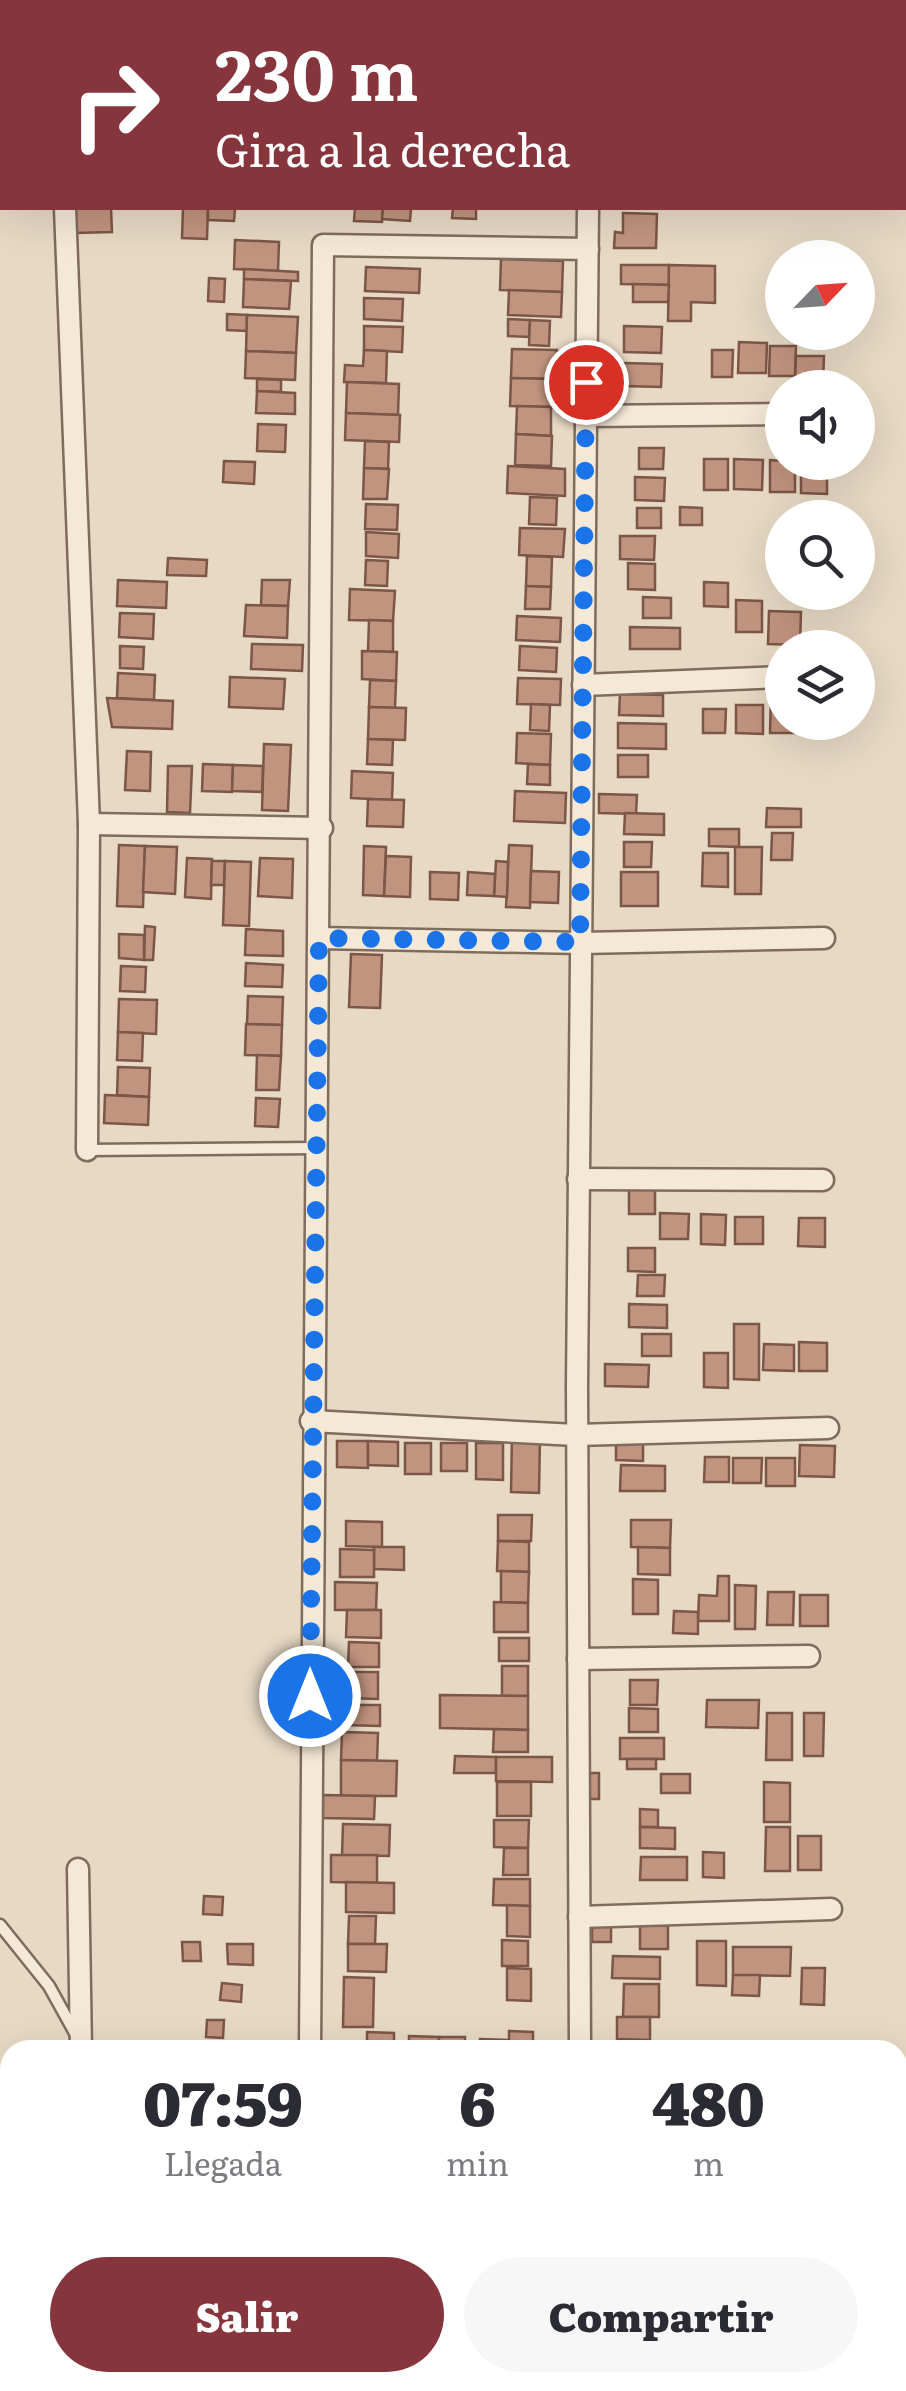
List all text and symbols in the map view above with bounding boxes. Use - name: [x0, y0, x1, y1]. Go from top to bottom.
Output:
- text: 230 m: [215, 19, 419, 123]
- icon: right: [50, 40, 180, 170]
- text: Gira a la derecha: [215, 114, 570, 181]
- north arrow: [765, 240, 875, 350]
- map controls: [765, 240, 875, 740]
- pin: [544, 340, 629, 425]
- icon: arrive: [559, 355, 614, 410]
- button: sound: [765, 370, 875, 480]
- button: search: [765, 500, 875, 610]
- button: layers: [765, 630, 875, 740]
- position arrow: [258, 1644, 362, 1748]
- text: 07:59: [143, 2055, 303, 2144]
- text: 6: [459, 2055, 496, 2144]
- text: 480: [652, 2055, 765, 2144]
- text: Llegada: [164, 2138, 282, 2186]
- text: min: [446, 2138, 509, 2186]
- text: m: [693, 2138, 724, 2186]
- button: Salir: [50, 2257, 444, 2372]
- button: Compartir: [464, 2257, 858, 2372]

